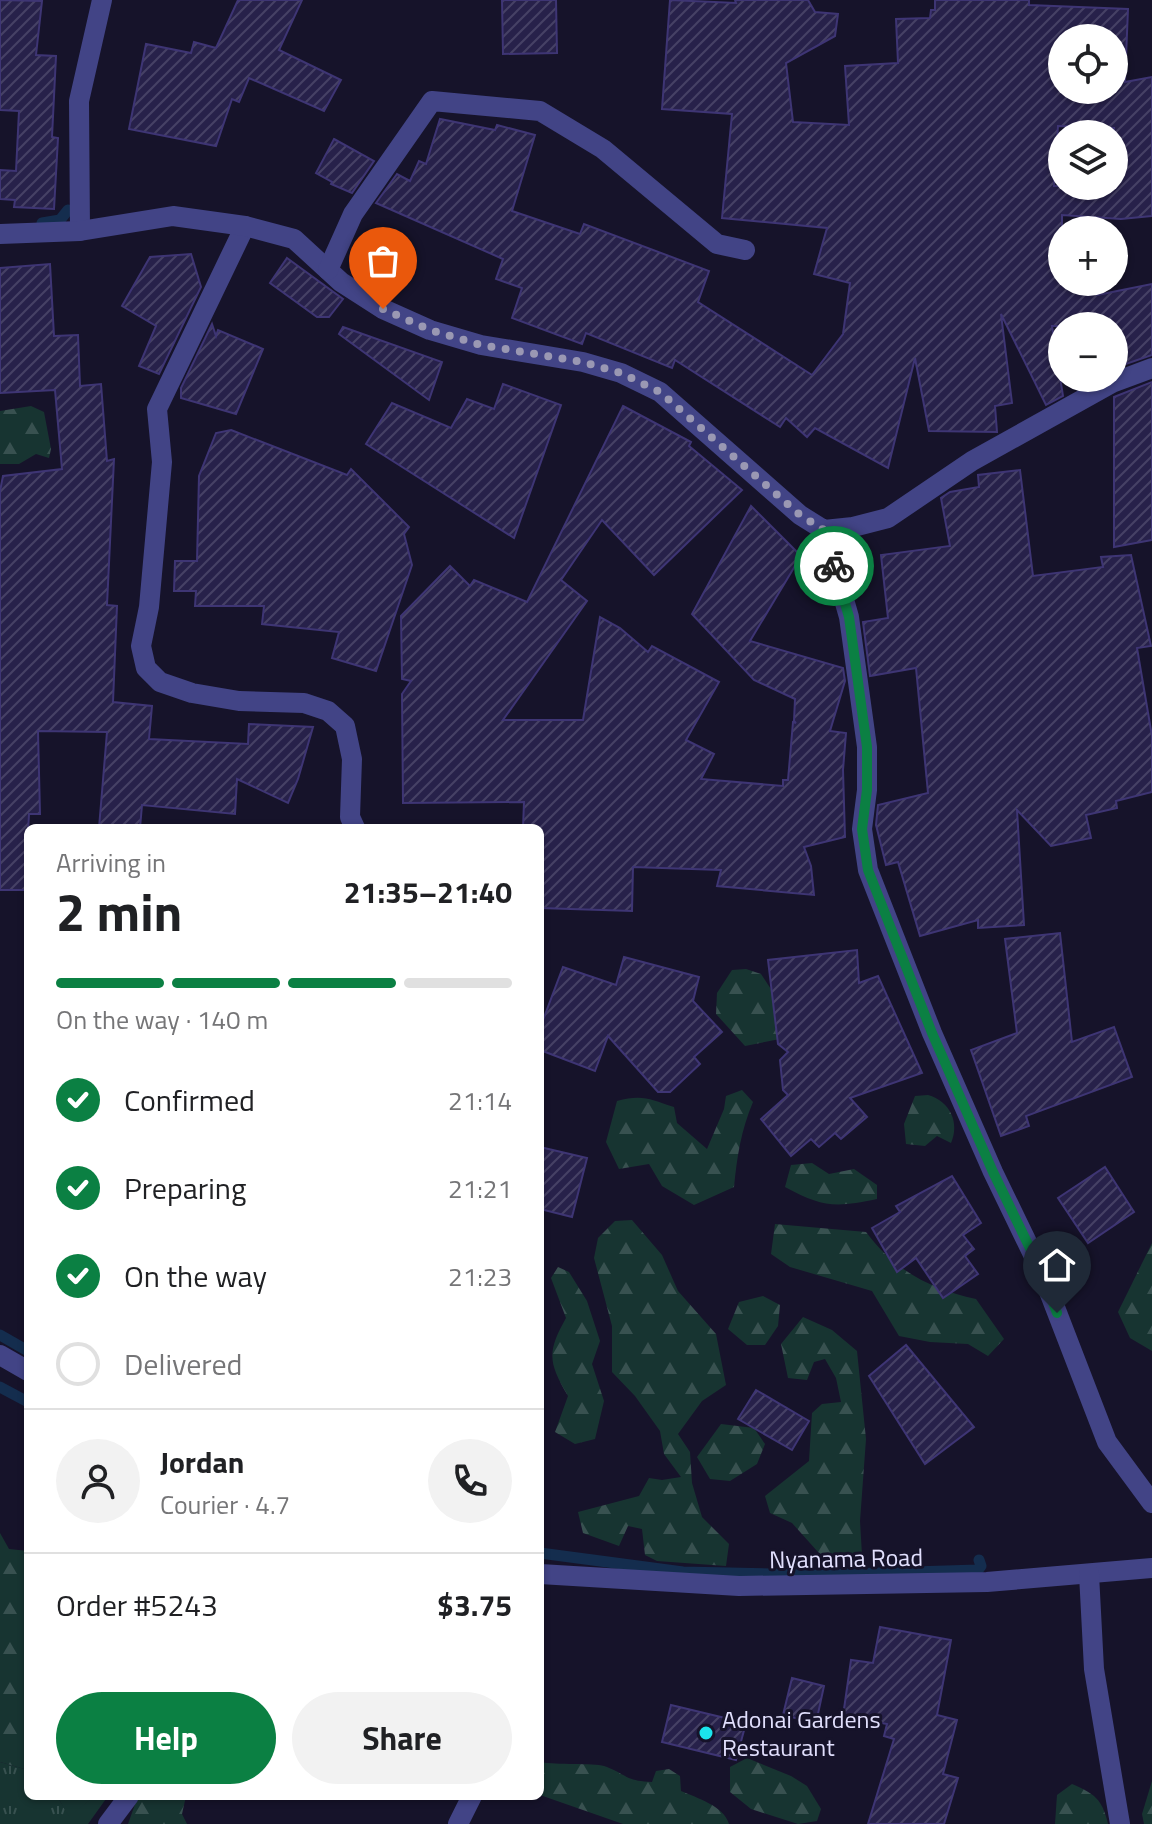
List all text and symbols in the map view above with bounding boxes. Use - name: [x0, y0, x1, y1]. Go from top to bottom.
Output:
- map controls: [1048, 24, 1128, 392]
- button: locate: [1048, 24, 1128, 104]
- button: layers: [1048, 120, 1128, 200]
- button: +: [1048, 216, 1128, 296]
- pin: [349, 227, 417, 309]
- icon: bag: [361, 239, 405, 283]
- button: −: [1048, 312, 1128, 392]
- courier: [794, 526, 874, 606]
- icon: bike: [812, 544, 856, 588]
- text: Arriving in: [56, 843, 166, 882]
- text: 21:35–21:40: [344, 869, 512, 915]
- text: 2 min: [56, 872, 182, 951]
- text: On the way · 140 m: [56, 1000, 268, 1039]
- text: Confirmed: [124, 1077, 255, 1123]
- icon: check: [56, 1078, 100, 1122]
- text: 21:14: [448, 1081, 512, 1120]
- text: Preparing: [124, 1165, 246, 1211]
- icon: check: [56, 1166, 100, 1210]
- text: 21:21: [448, 1169, 512, 1208]
- pin: [1023, 1231, 1091, 1313]
- icon: home: [1035, 1243, 1079, 1287]
- text: On the way: [124, 1253, 267, 1299]
- icon: check: [56, 1254, 100, 1298]
- text: 21:23: [448, 1257, 512, 1296]
- text: Delivered: [124, 1341, 242, 1387]
- button: person: [56, 1439, 140, 1523]
- text: Jordan: [160, 1439, 244, 1485]
- button: phone: [428, 1439, 512, 1523]
- text: Courier · 4.7: [160, 1485, 290, 1524]
- street label: Nyanama Road: [769, 1539, 923, 1577]
- text: Order #5243: [56, 1582, 218, 1628]
- text: $3.75: [437, 1582, 512, 1628]
- button: Help: [56, 1692, 276, 1784]
- button: Share: [292, 1692, 512, 1784]
- place label: Adonai Gardens Restaurant: [722, 1701, 881, 1765]
- marker: Adonai Gardens Restaurant: [697, 1724, 715, 1742]

